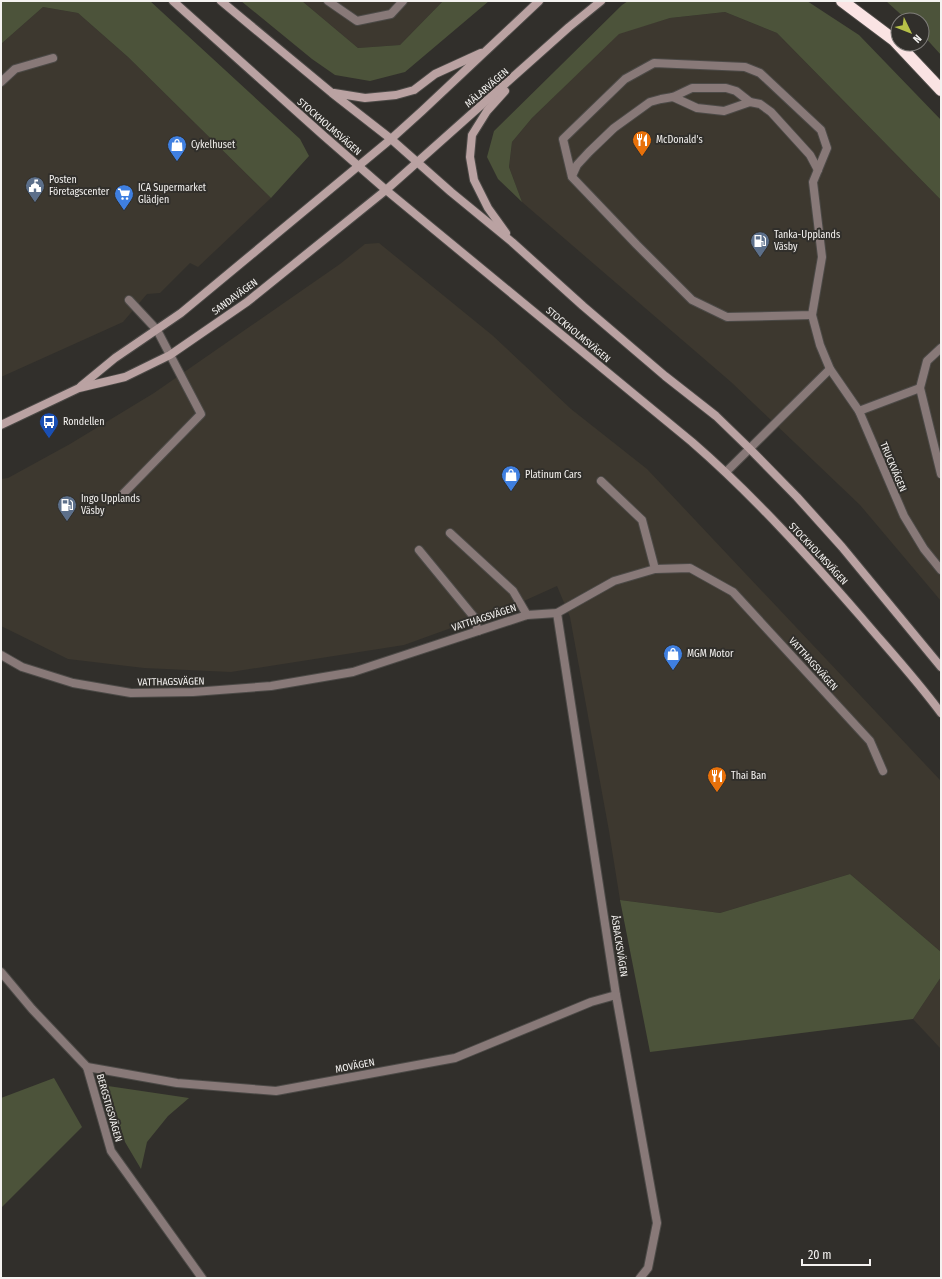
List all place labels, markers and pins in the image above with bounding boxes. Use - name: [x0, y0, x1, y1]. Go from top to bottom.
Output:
- restaurant icon: McDonald's: [631, 129, 653, 157]
- shop icon: Cykelhuset: [166, 134, 188, 162]
- place label: McDonald's: [656, 134, 703, 146]
- place label: Cykelhuset: [191, 139, 236, 151]
- place label: Posten Företagscenter: [49, 174, 110, 198]
- public building icon: Posten Företagscenter: [24, 175, 46, 203]
- place label: ICA Supermarket Glädjen: [138, 182, 207, 206]
- supermarket icon: ICA Supermarket Glädjen: [113, 183, 135, 211]
- place label: Tanka-Upplands Väsby: [774, 229, 840, 253]
- fuel station icon: Tanka-Upplands Väsby: [749, 230, 771, 258]
- bus stop icon: Rondellen: [38, 411, 60, 439]
- place label: Rondellen: [63, 416, 105, 428]
- shop icon: Platinum Cars: [500, 464, 522, 492]
- place label: Platinum Cars: [525, 469, 581, 481]
- place label: Ingo Upplands Väsby: [81, 493, 140, 517]
- fuel station icon: Ingo Upplands Väsby: [56, 494, 78, 522]
- shop icon: MGM Motor: [662, 643, 684, 671]
- place label: MGM Motor: [687, 648, 734, 660]
- restaurant icon: Thai Ban: [706, 765, 728, 793]
- place label: Thai Ban: [731, 770, 766, 782]

